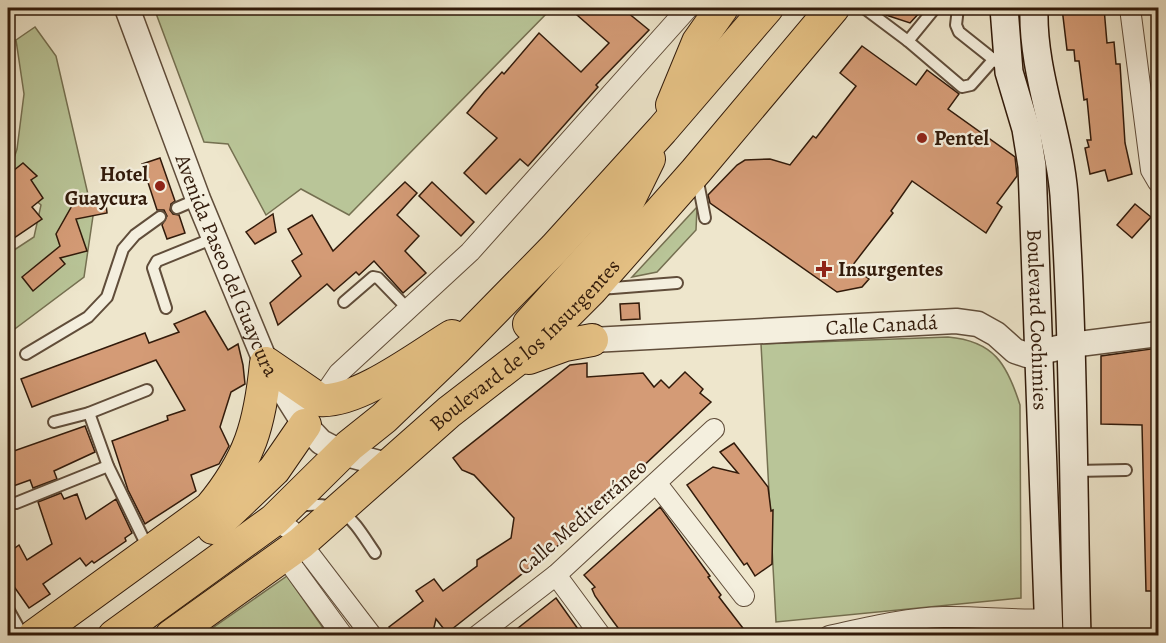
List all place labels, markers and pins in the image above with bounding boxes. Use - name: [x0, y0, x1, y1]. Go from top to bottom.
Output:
- place label: Pentel: [934, 124, 989, 152]
- marker: Pentel: [915, 131, 929, 145]
- place label: Hotel Guaycura: [65, 160, 149, 212]
- marker: Hotel Guaycura: [153, 179, 167, 193]
- place label: Insurgentes: [838, 255, 943, 283]
- marker: Insurgentes: [815, 260, 833, 278]

